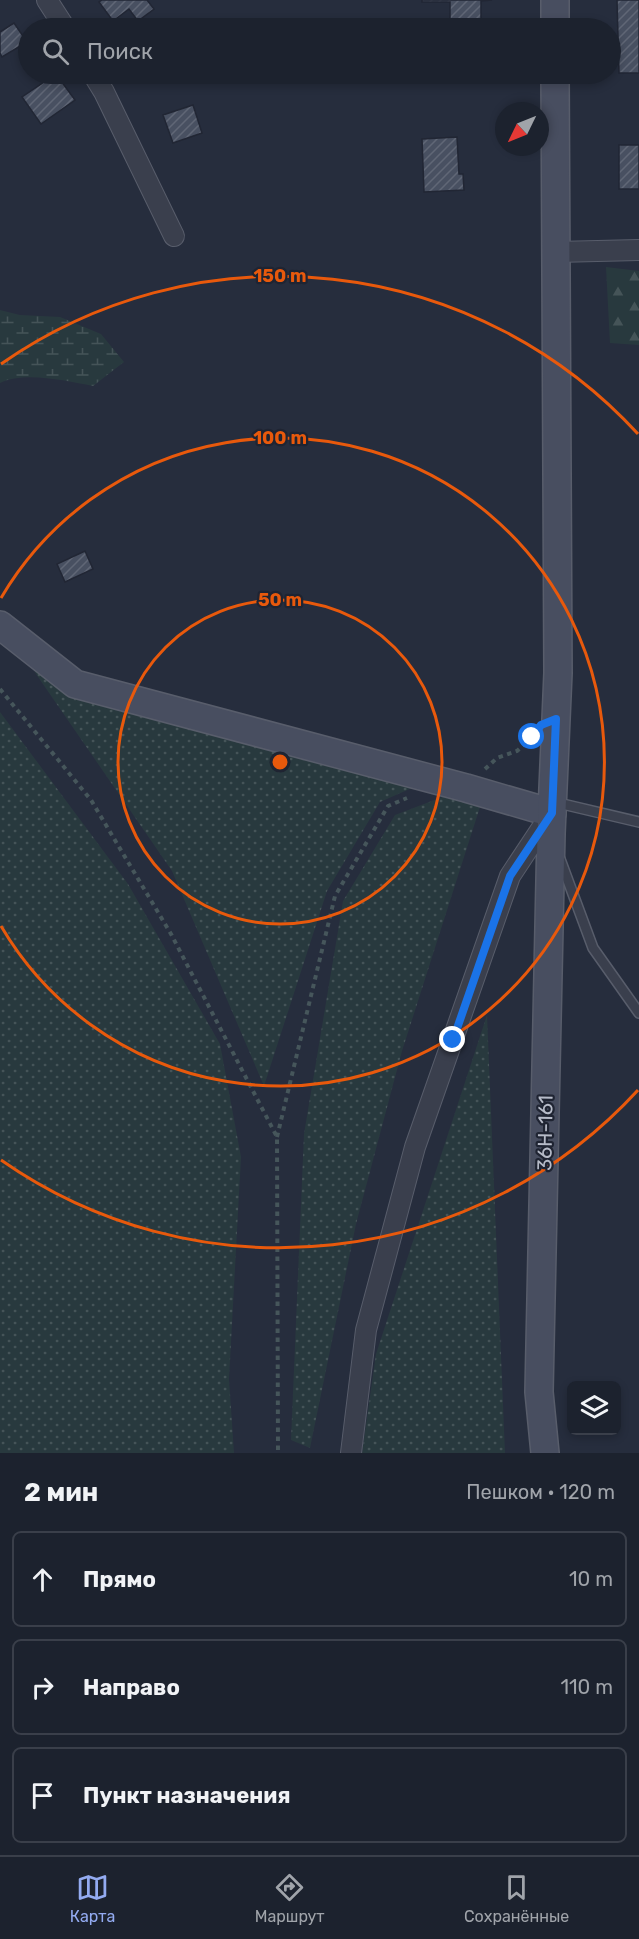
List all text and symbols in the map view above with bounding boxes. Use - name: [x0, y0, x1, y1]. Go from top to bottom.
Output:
- search box: [18, 18, 621, 84]
- icon: search: [39, 35, 72, 68]
- text: Поиск: [87, 38, 153, 65]
- north arrow: [495, 102, 549, 156]
- text: 150 m: [253, 265, 307, 287]
- text: 100 m: [253, 427, 307, 449]
- text: 50 m: [258, 589, 302, 611]
- route start: [518, 723, 544, 749]
- centre of rings: [270, 752, 290, 772]
- route end: [439, 1026, 465, 1052]
- street label: 36Н-161: [532, 1095, 558, 1171]
- map controls: [567, 1381, 621, 1435]
- button: layers: [567, 1381, 621, 1435]
- text: 2 мин: [24, 1477, 98, 1508]
- text: Пешком · 120 m: [466, 1480, 615, 1504]
- icon: ahead: [26, 1563, 59, 1596]
- text: Прямо: [83, 1566, 156, 1593]
- text: 10 m: [569, 1567, 613, 1591]
- icon: right: [26, 1671, 59, 1704]
- text: Направо: [83, 1674, 180, 1701]
- text: 110 m: [561, 1675, 613, 1699]
- icon: arrive: [26, 1779, 59, 1812]
- text: Пункт назначения: [83, 1782, 291, 1809]
- tab: Карта: [70, 1871, 115, 1926]
- tab: Маршрут: [255, 1871, 325, 1926]
- tab: Сохранённые: [464, 1871, 569, 1926]

